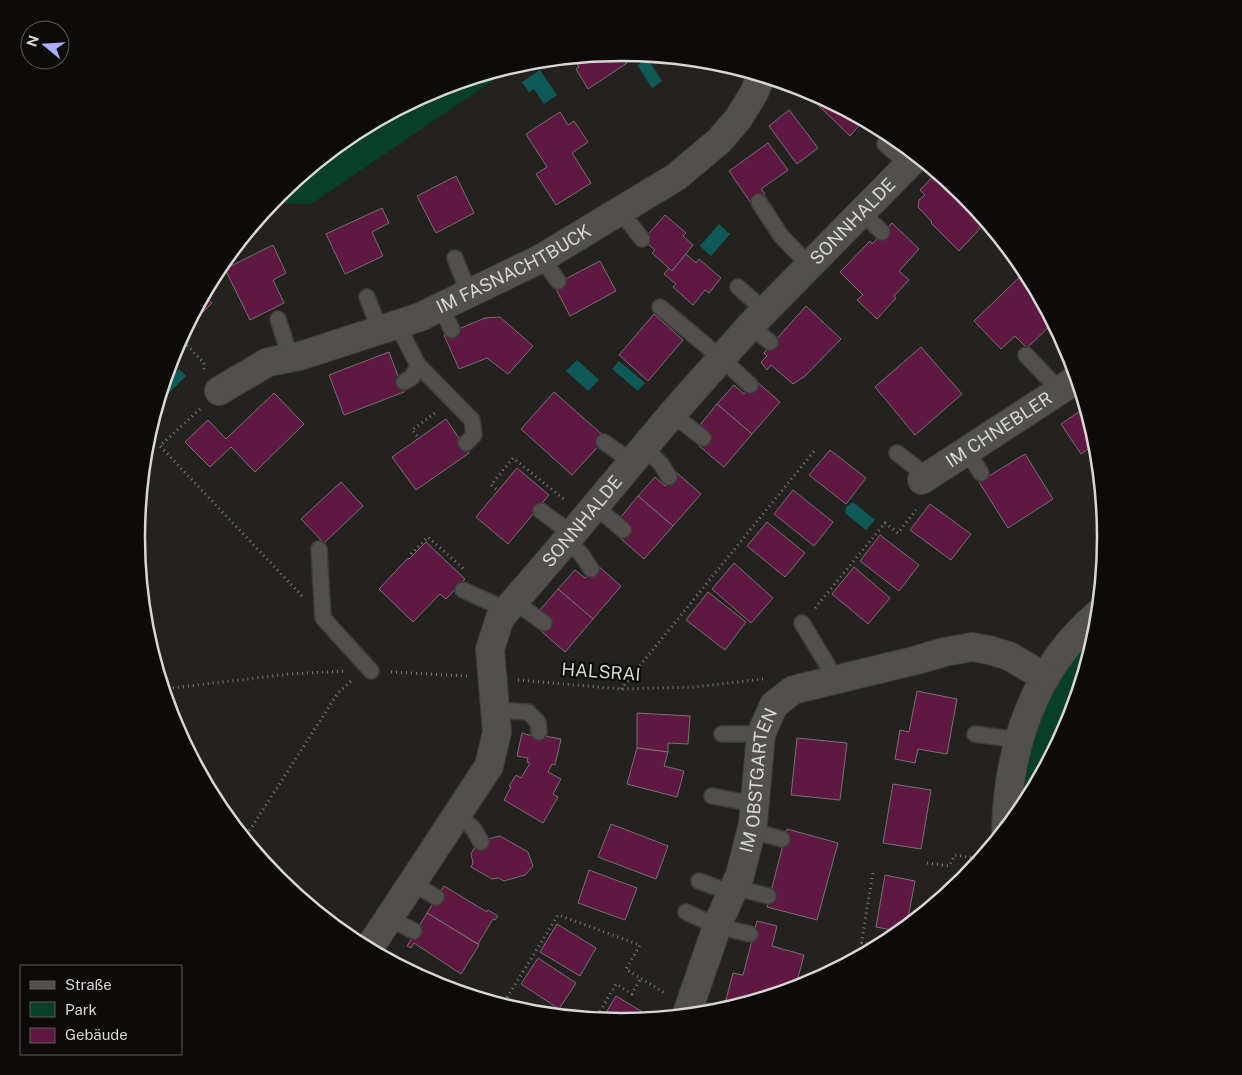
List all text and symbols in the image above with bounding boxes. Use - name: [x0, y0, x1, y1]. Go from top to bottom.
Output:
- north arrow: [20, 20, 70, 70]
- text: N: [23, 33, 42, 49]
- street label: SONNHALDE: [805, 173, 899, 269]
- street label: IM FASNACHTBUCK: [433, 220, 595, 317]
- street label: IM CHNEBLER: [942, 387, 1056, 472]
- street label: SONNHALDE: [538, 471, 626, 571]
- street label: HALSRAI: [561, 658, 641, 685]
- street label: IM OBSTGARTEN: [735, 705, 781, 855]
- legend: [20, 965, 182, 1055]
- text: Straße: [65, 976, 112, 993]
- text: Park: [65, 1001, 97, 1018]
- text: Gebäude: [65, 1026, 128, 1043]

